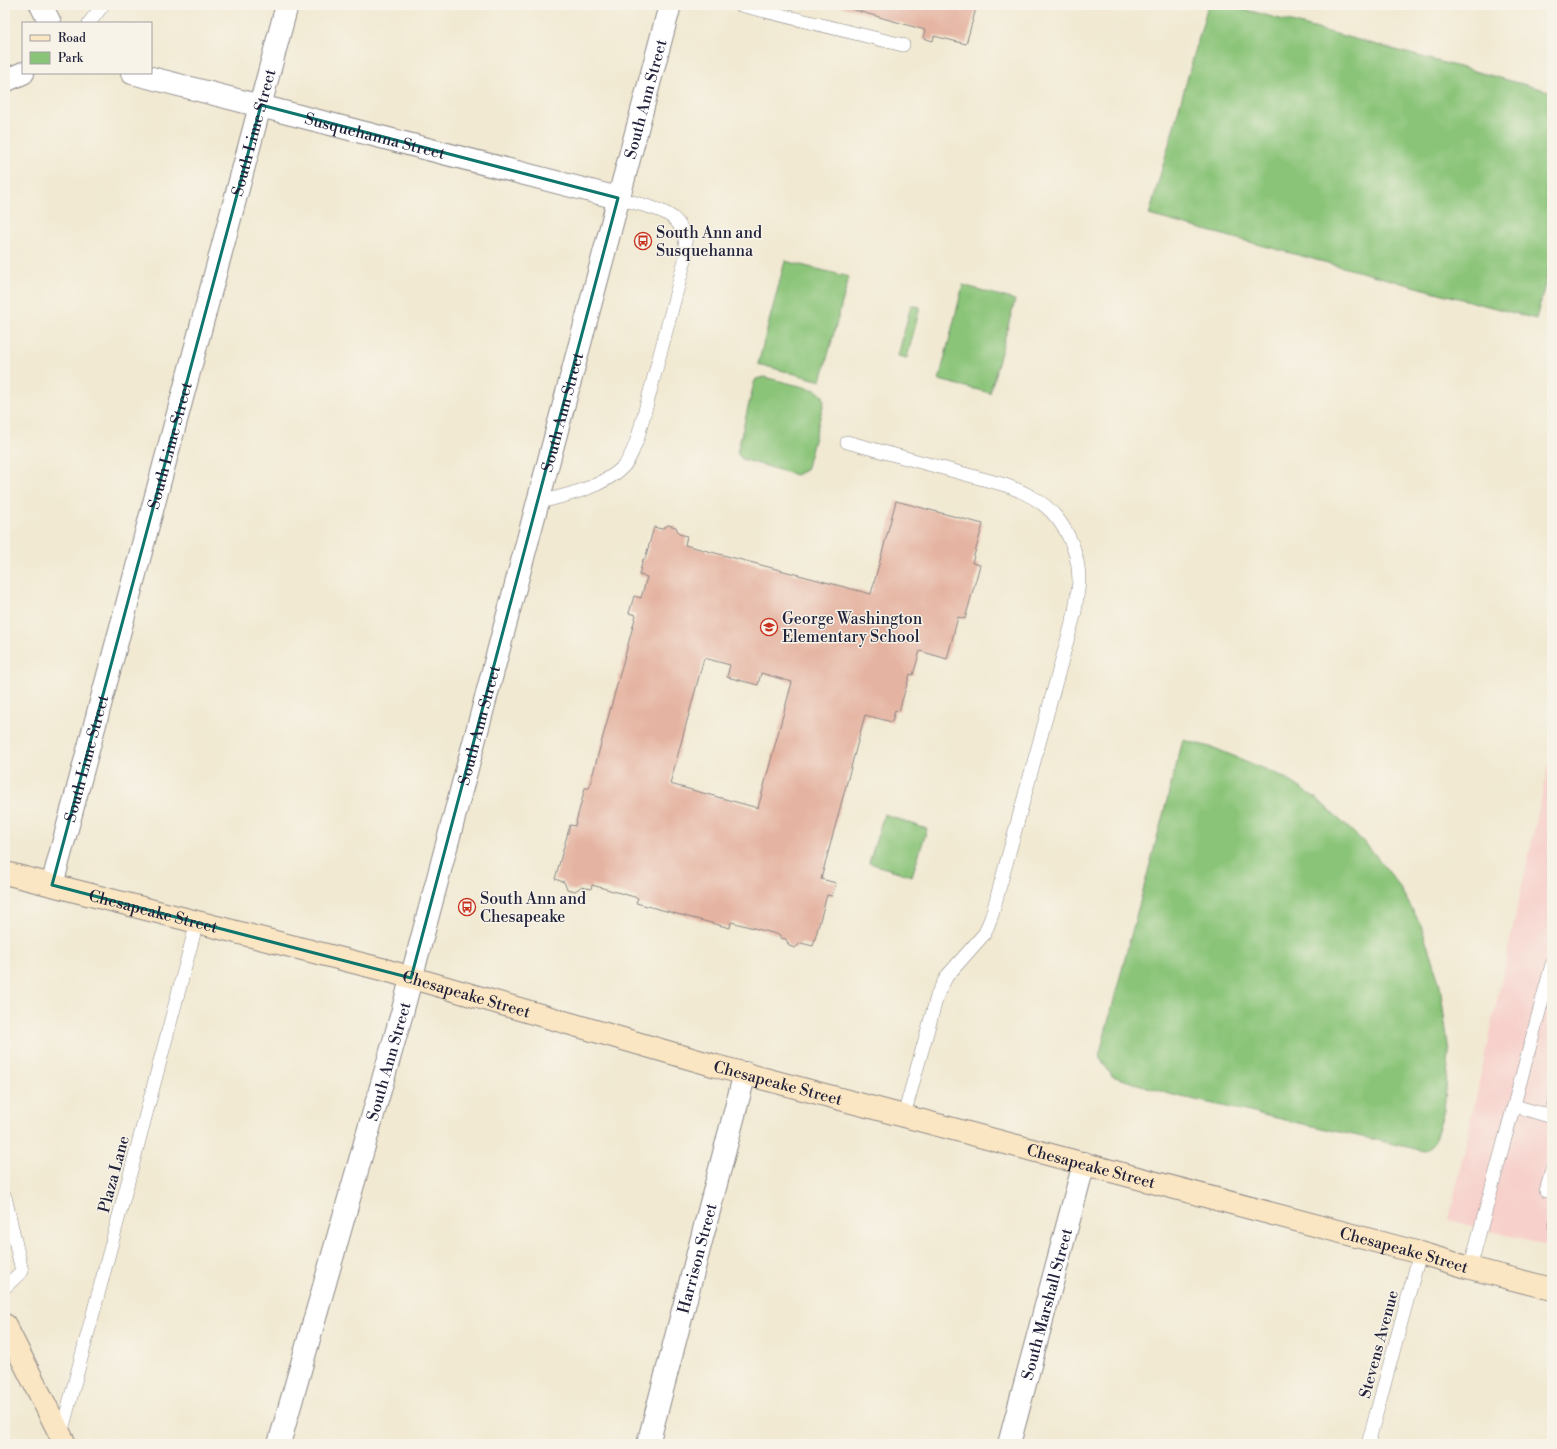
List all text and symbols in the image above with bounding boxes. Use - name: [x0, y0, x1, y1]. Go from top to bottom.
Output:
- legend: [22, 22, 152, 74]
- text: Road: [58, 31, 86, 46]
- street label: South Ann Street: [621, 37, 672, 161]
- text: Park: [58, 51, 84, 66]
- street label: South Lime Street: [227, 67, 281, 198]
- street label: Susquehanna Street: [303, 109, 447, 164]
- place label: South Ann and Susquehanna: [656, 223, 762, 261]
- bus stop icon: South Ann and Susquehanna: [633, 231, 653, 251]
- street label: South Ann Street: [537, 350, 588, 474]
- street label: South Lime Street: [144, 380, 197, 511]
- place label: George Washington Elementary School: [782, 609, 923, 647]
- school or university icon: George Washington Elementary School: [759, 617, 779, 637]
- street label: South Ann Street: [454, 663, 505, 787]
- street label: South Lime Street: [60, 693, 113, 824]
- street label: Chesapeake Street: [86, 886, 220, 938]
- place label: South Ann and Chesapeake: [480, 889, 586, 927]
- bus stop icon: South Ann and Chesapeake: [457, 897, 477, 917]
- street label: Chesapeake Street: [400, 967, 533, 1023]
- street label: South Ann Street: [363, 1000, 416, 1123]
- street label: Chesapeake Street: [711, 1057, 845, 1110]
- street label: Plaza Lane: [94, 1133, 134, 1215]
- street label: Chesapeake Street: [1024, 1140, 1158, 1193]
- street label: Harrison Street: [674, 1201, 722, 1316]
- street label: Chesapeake Street: [1338, 1223, 1471, 1278]
- street label: South Marshall Street: [1018, 1226, 1077, 1382]
- street label: Stevens Avenue: [1355, 1288, 1403, 1401]

